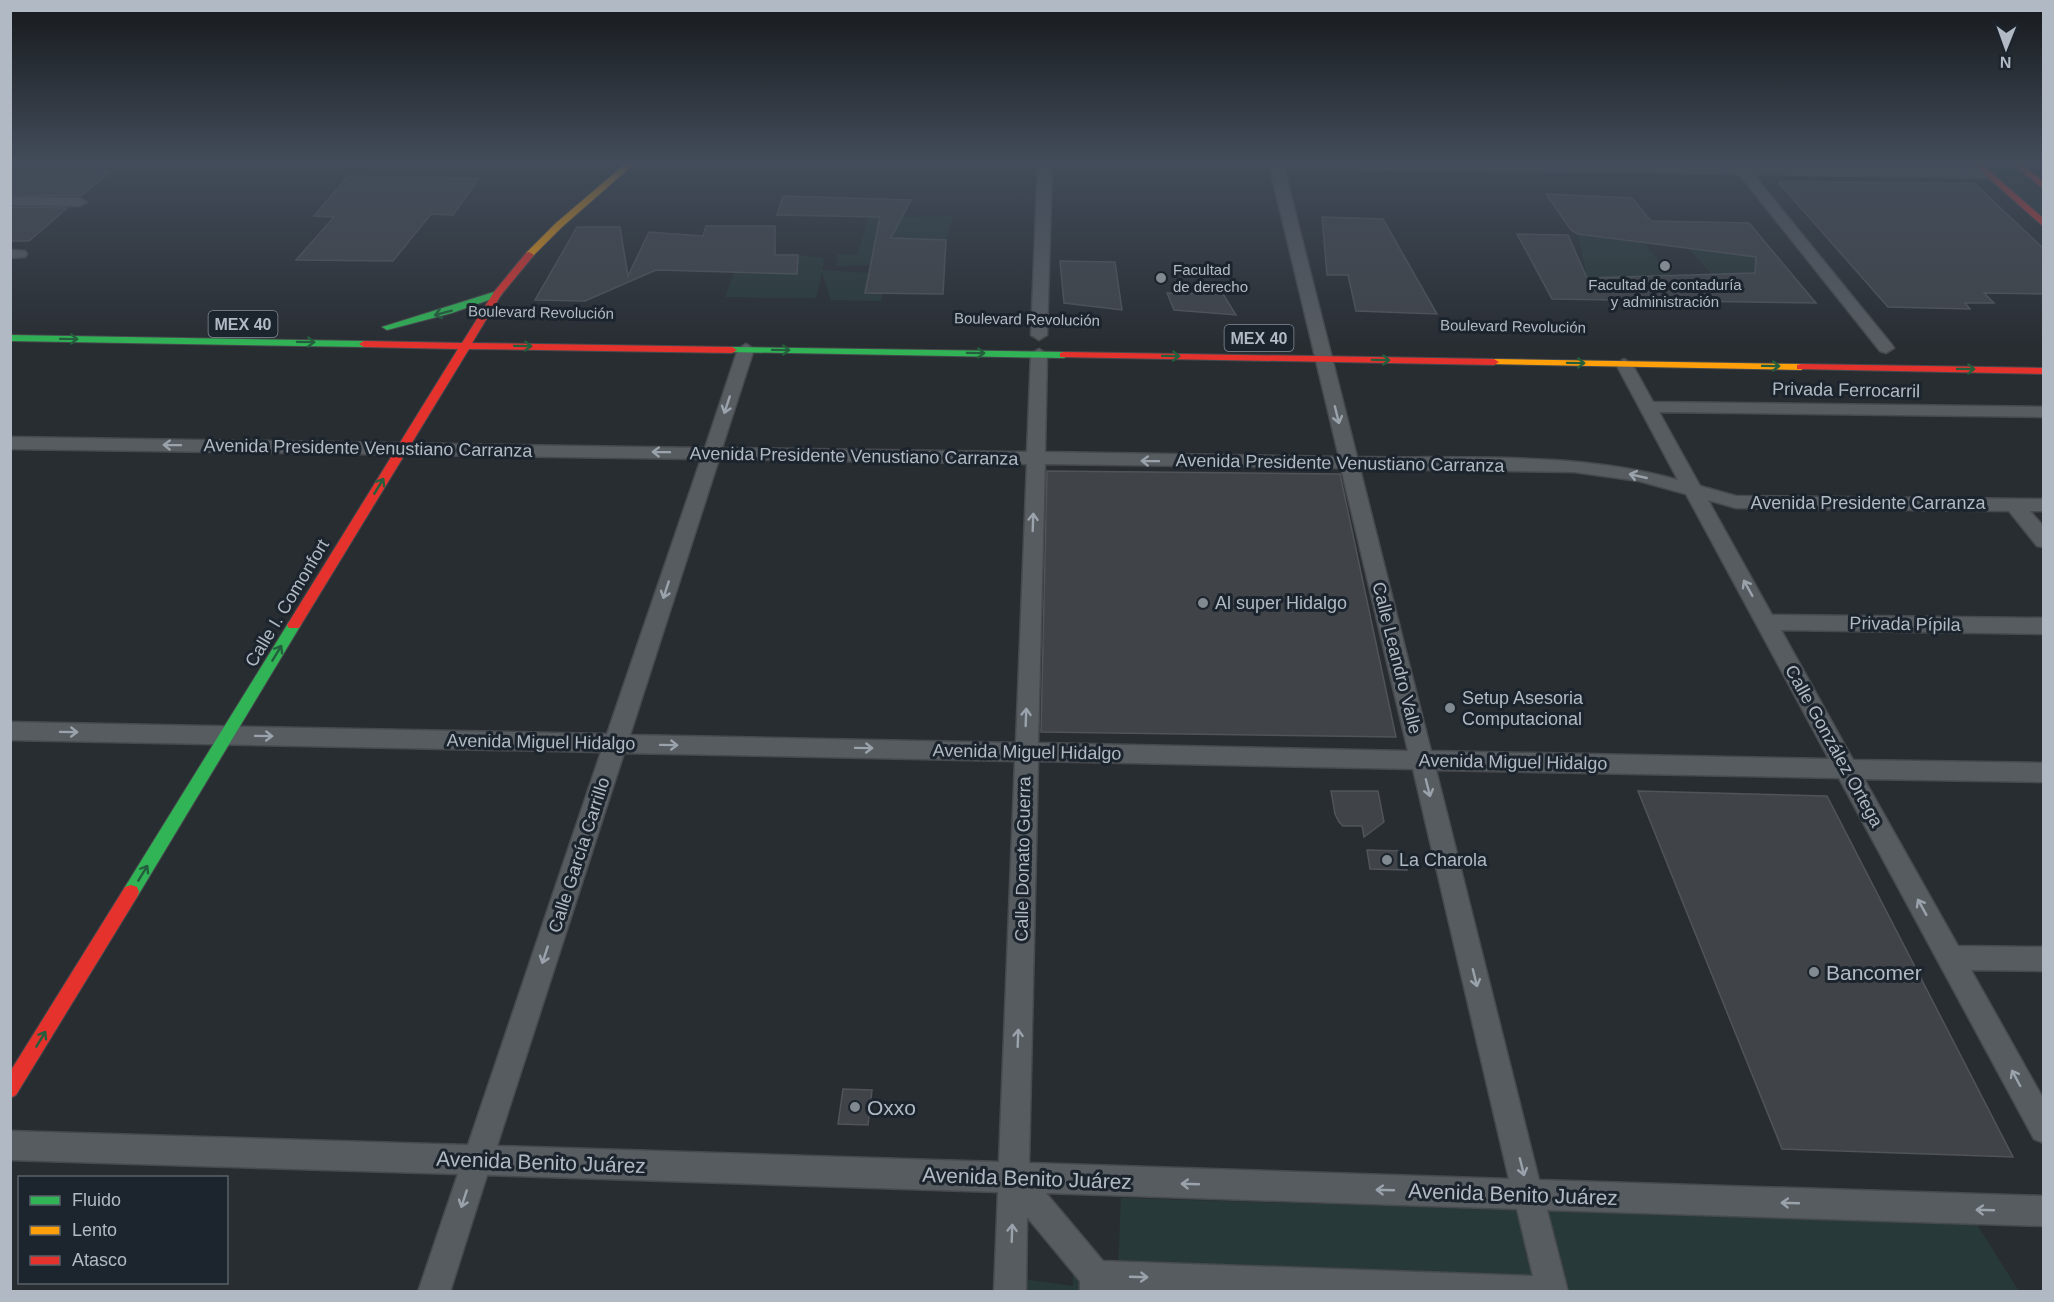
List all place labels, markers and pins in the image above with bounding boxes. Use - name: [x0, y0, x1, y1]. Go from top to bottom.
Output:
- marker: Facultad de contaduría y administración: [1658, 259, 1672, 273]
- place label: Facultad de derecho: [1173, 261, 1248, 295]
- marker: Facultad de derecho: [1154, 271, 1168, 285]
- place label: Facultad de contaduría y administración: [1588, 276, 1742, 310]
- place label: Al super Hidalgo: [1215, 593, 1347, 613]
- marker: Al super Hidalgo: [1196, 596, 1210, 610]
- place label: Setup Asesoria Computacional: [1462, 688, 1584, 729]
- marker: Setup Asesoria Computacional: [1443, 701, 1457, 715]
- place label: La Charola: [1399, 850, 1488, 870]
- marker: La Charola: [1380, 853, 1394, 867]
- place label: Bancomer: [1826, 961, 1922, 984]
- marker: Bancomer: [1807, 965, 1821, 979]
- place label: Oxxo: [867, 1096, 916, 1119]
- marker: Oxxo: [848, 1100, 862, 1114]

